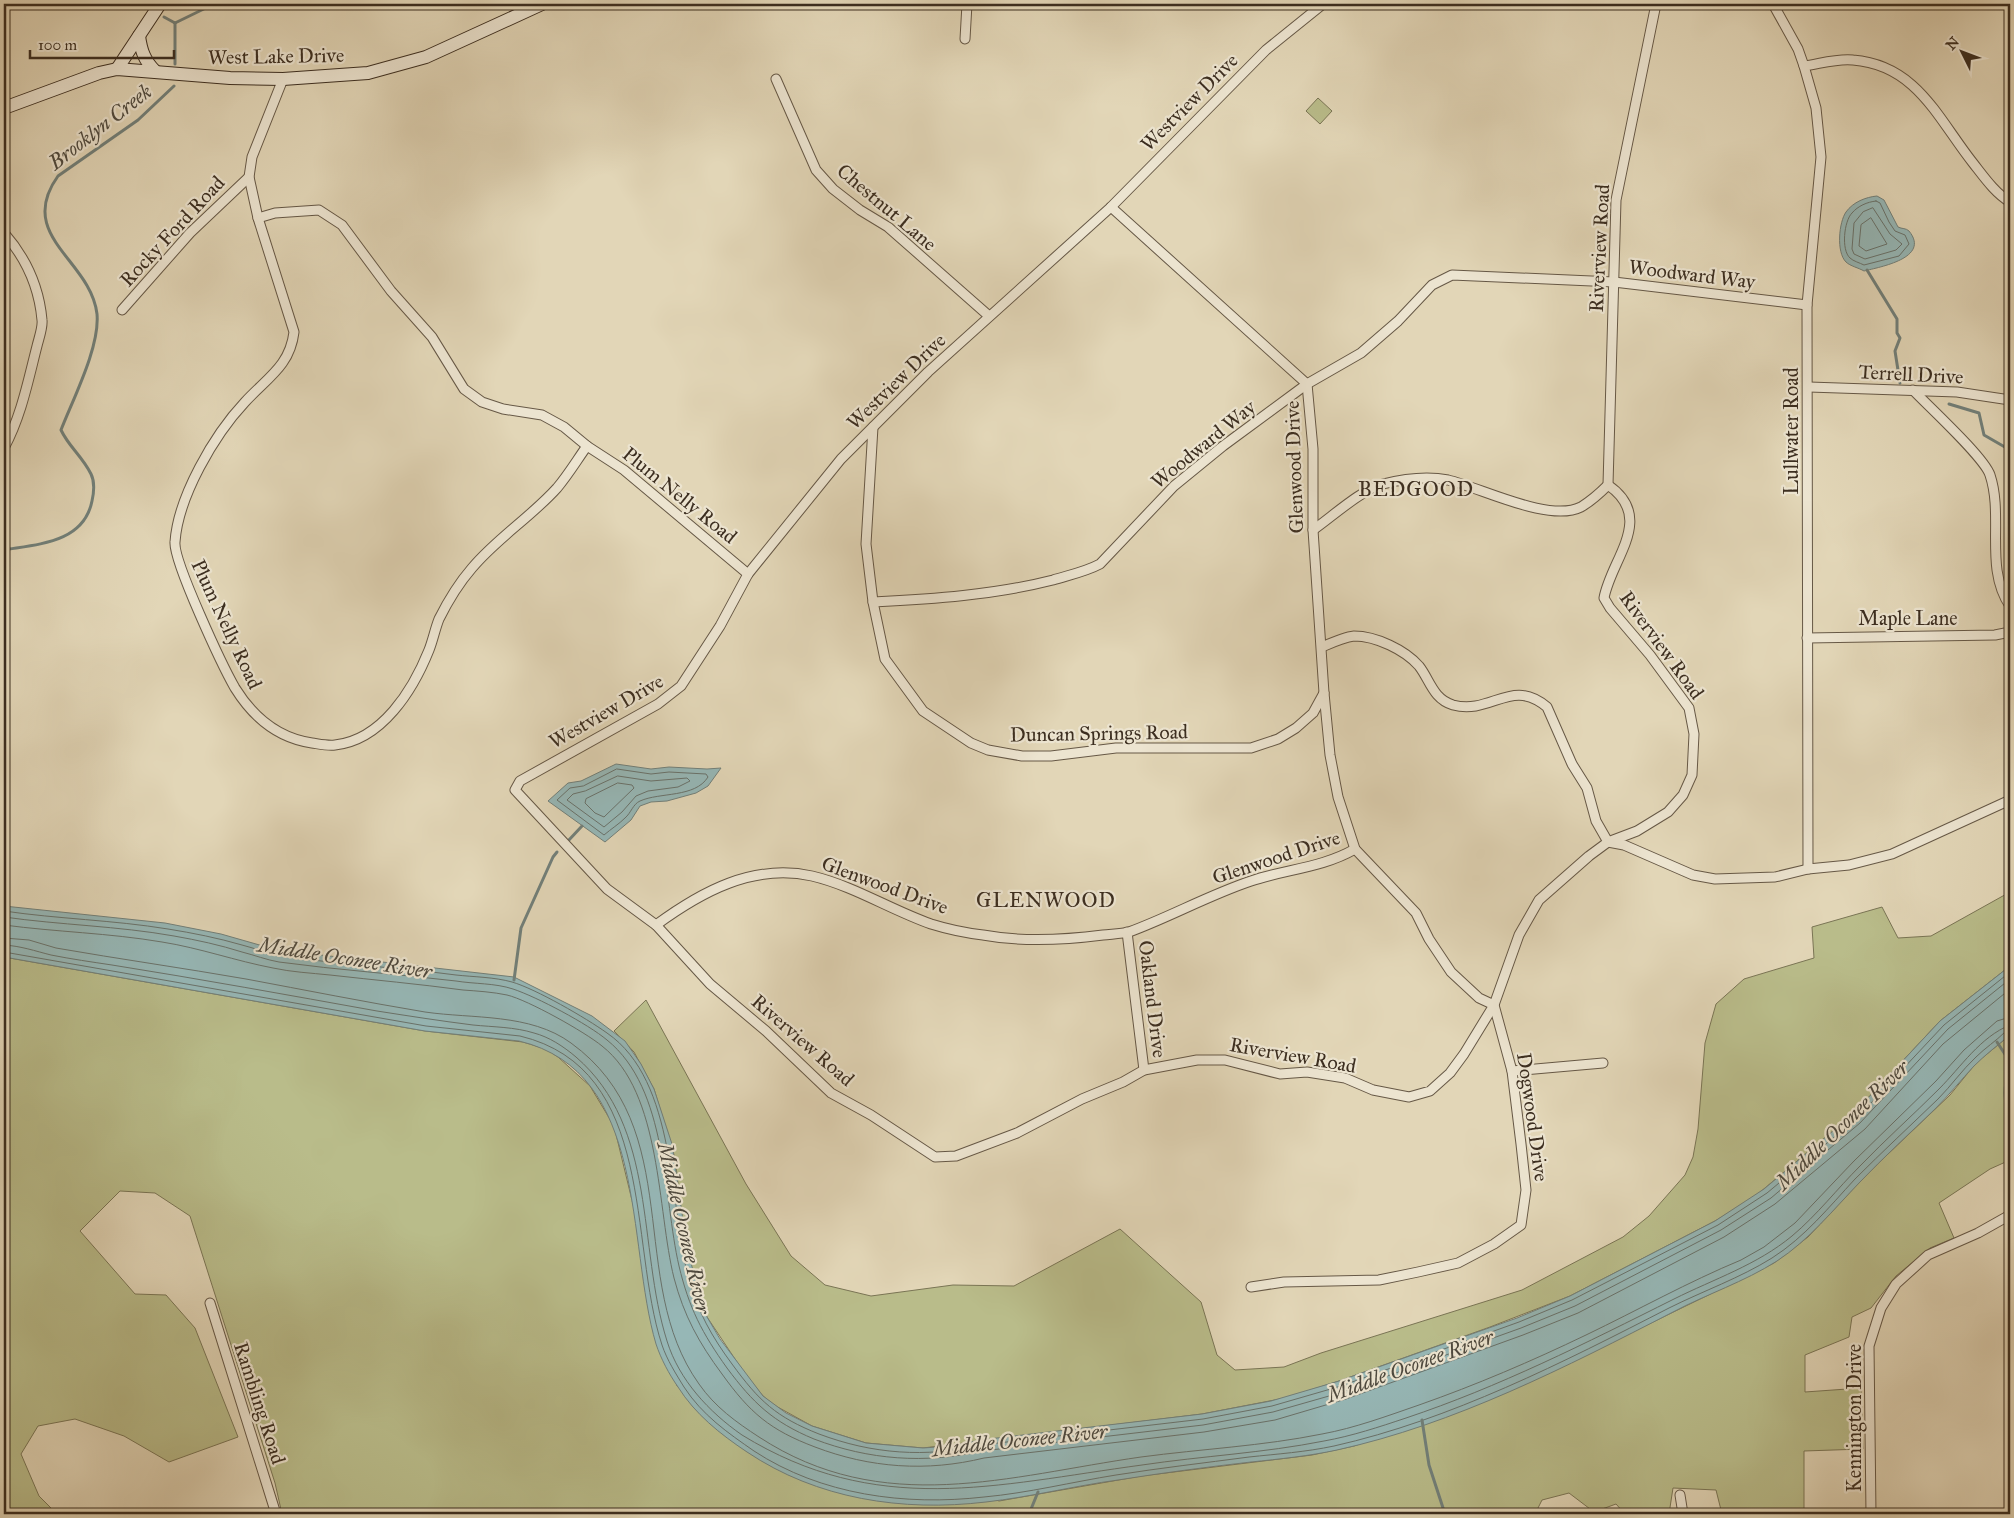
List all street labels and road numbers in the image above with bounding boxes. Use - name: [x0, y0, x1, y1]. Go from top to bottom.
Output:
- street label: West Lake Drive: [208, 43, 344, 69]
- street label: Westview Drive: [1135, 48, 1243, 156]
- street label: Chestnut Lane: [832, 158, 942, 256]
- street label: Rocky Ford Road: [115, 171, 229, 291]
- street label: Riverview Road: [1584, 183, 1614, 313]
- street label: Woodward Way: [1627, 254, 1757, 294]
- street label: Westview Drive: [842, 328, 950, 434]
- street label: Terrell Drive: [1858, 359, 1964, 389]
- street label: Lullwater Road: [1779, 367, 1803, 495]
- street label: Woodward Way: [1146, 394, 1261, 493]
- street label: Glenwood Drive: [1280, 400, 1308, 534]
- street label: Plum Nelly Road: [618, 442, 742, 548]
- street label: Plum Nelly Road: [186, 555, 268, 693]
- street label: Riverview Road: [1615, 586, 1709, 704]
- street label: Maple Lane: [1858, 606, 1958, 630]
- street label: Westview Drive: [545, 669, 667, 753]
- street label: Duncan Springs Road: [1010, 719, 1188, 748]
- street label: Glenwood Drive: [1209, 825, 1343, 889]
- street label: Glenwood Drive: [818, 851, 952, 919]
- street label: Oakland Drive: [1134, 939, 1172, 1059]
- street label: Riverview Road: [747, 989, 859, 1091]
- street label: Riverview Road: [1228, 1032, 1358, 1078]
- street label: Dogwood Drive: [1511, 1051, 1554, 1183]
- street label: Rambling Road: [228, 1339, 291, 1467]
- street label: Kennington Drive: [1842, 1344, 1867, 1492]

